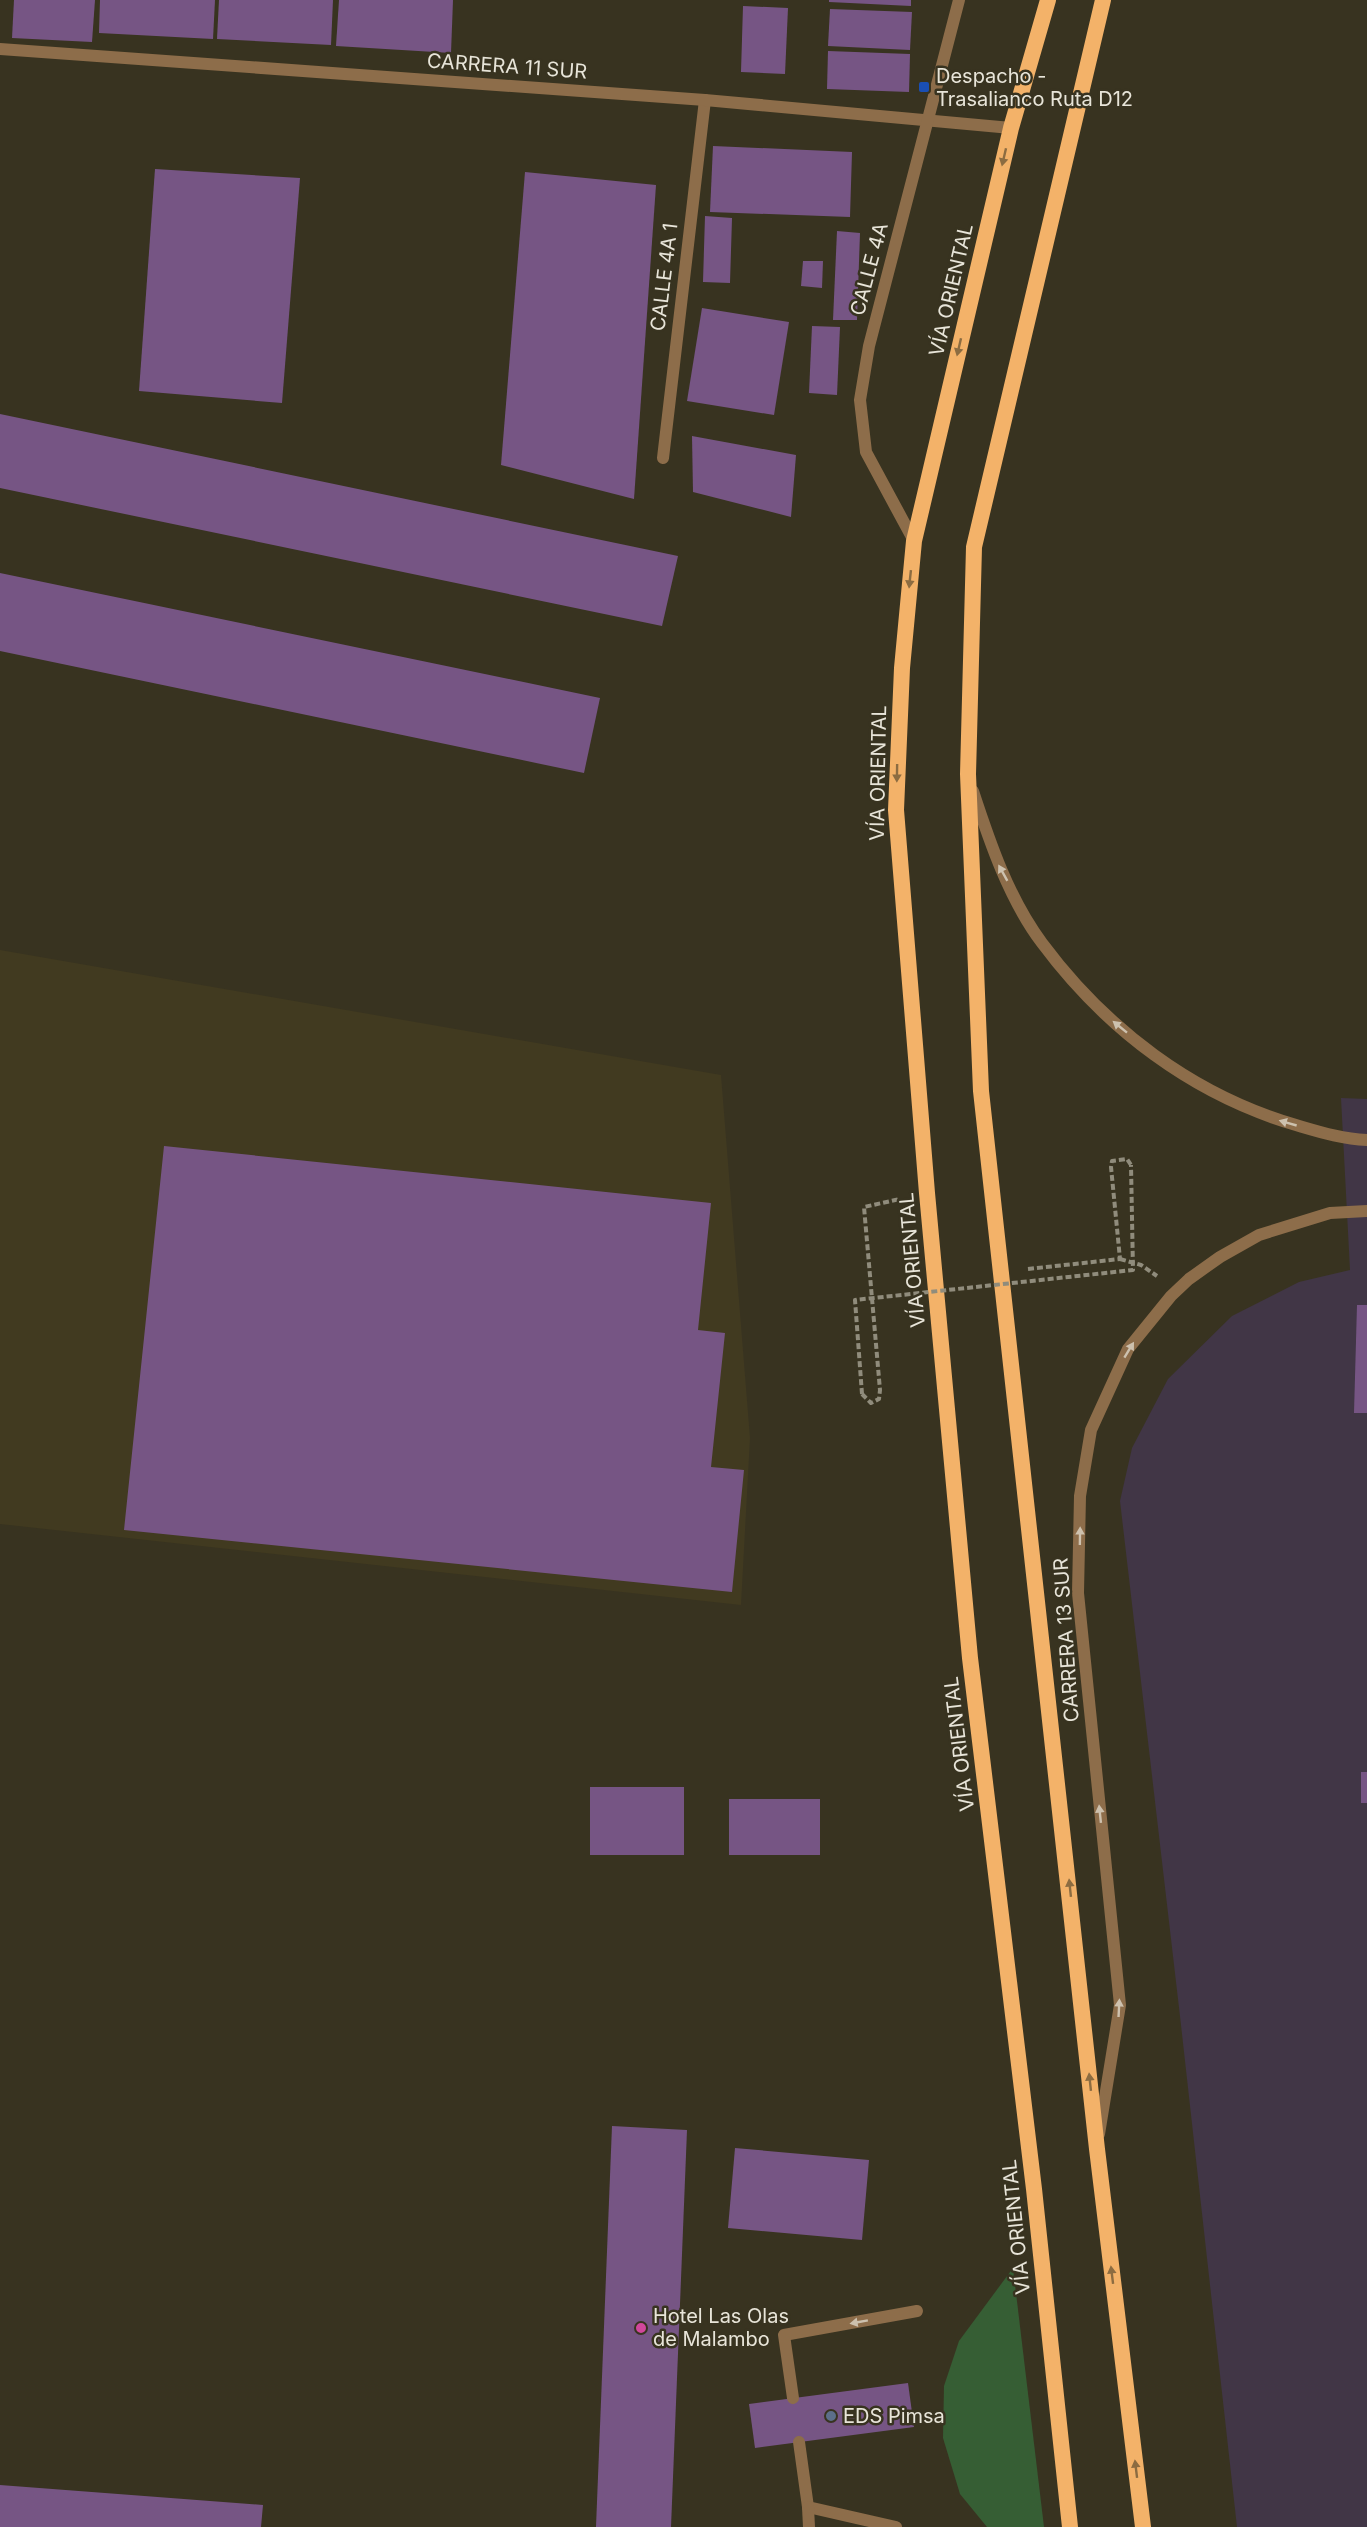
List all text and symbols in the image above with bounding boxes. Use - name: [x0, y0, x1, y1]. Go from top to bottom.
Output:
- street label: CARRERA 11 SUR: [426, 48, 588, 84]
- place label: Despacho - Trasalianco Ruta D12: [936, 64, 1133, 111]
- marker: Despacho - Trasalianco Ruta D12: [917, 80, 931, 94]
- one-way arrow: [998, 148, 1008, 167]
- street label: CALLE 4A: [845, 220, 893, 318]
- street label: VÍA ORIENTAL: [923, 221, 978, 359]
- street label: CALLE 4A 1: [645, 222, 683, 332]
- one-way arrow: [954, 338, 964, 357]
- one-way arrow: [905, 570, 915, 589]
- street label: VÍA ORIENTAL: [864, 705, 891, 841]
- one-way arrow: [892, 764, 902, 783]
- one-way arrow: [998, 865, 1008, 882]
- one-way arrow: [1112, 1021, 1128, 1034]
- one-way arrow: [1279, 1118, 1297, 1127]
- street label: VÍA ORIENTAL: [893, 1191, 930, 1329]
- one-way arrow: [1123, 1342, 1134, 1359]
- one-way arrow: [1075, 1526, 1084, 1545]
- street label: CARRERA 13 SUR: [1048, 1557, 1084, 1723]
- street label: VÍA ORIENTAL: [938, 1675, 979, 1813]
- one-way arrow: [1095, 1804, 1104, 1823]
- one-way arrow: [1065, 1878, 1074, 1897]
- one-way arrow: [1114, 1998, 1123, 2017]
- one-way arrow: [1085, 2072, 1095, 2091]
- street label: VÍA ORIENTAL: [996, 2158, 1035, 2296]
- one-way arrow: [1108, 2266, 1117, 2285]
- place label: Hotel Las Olas de Malambo: [653, 2304, 789, 2351]
- one-way arrow: [850, 2318, 869, 2327]
- marker: Hotel Las Olas de Malambo: [634, 2321, 648, 2335]
- place label: EDS Pimsa: [843, 2404, 945, 2428]
- marker: EDS Pimsa: [824, 2409, 838, 2423]
- one-way arrow: [1131, 2459, 1141, 2478]

